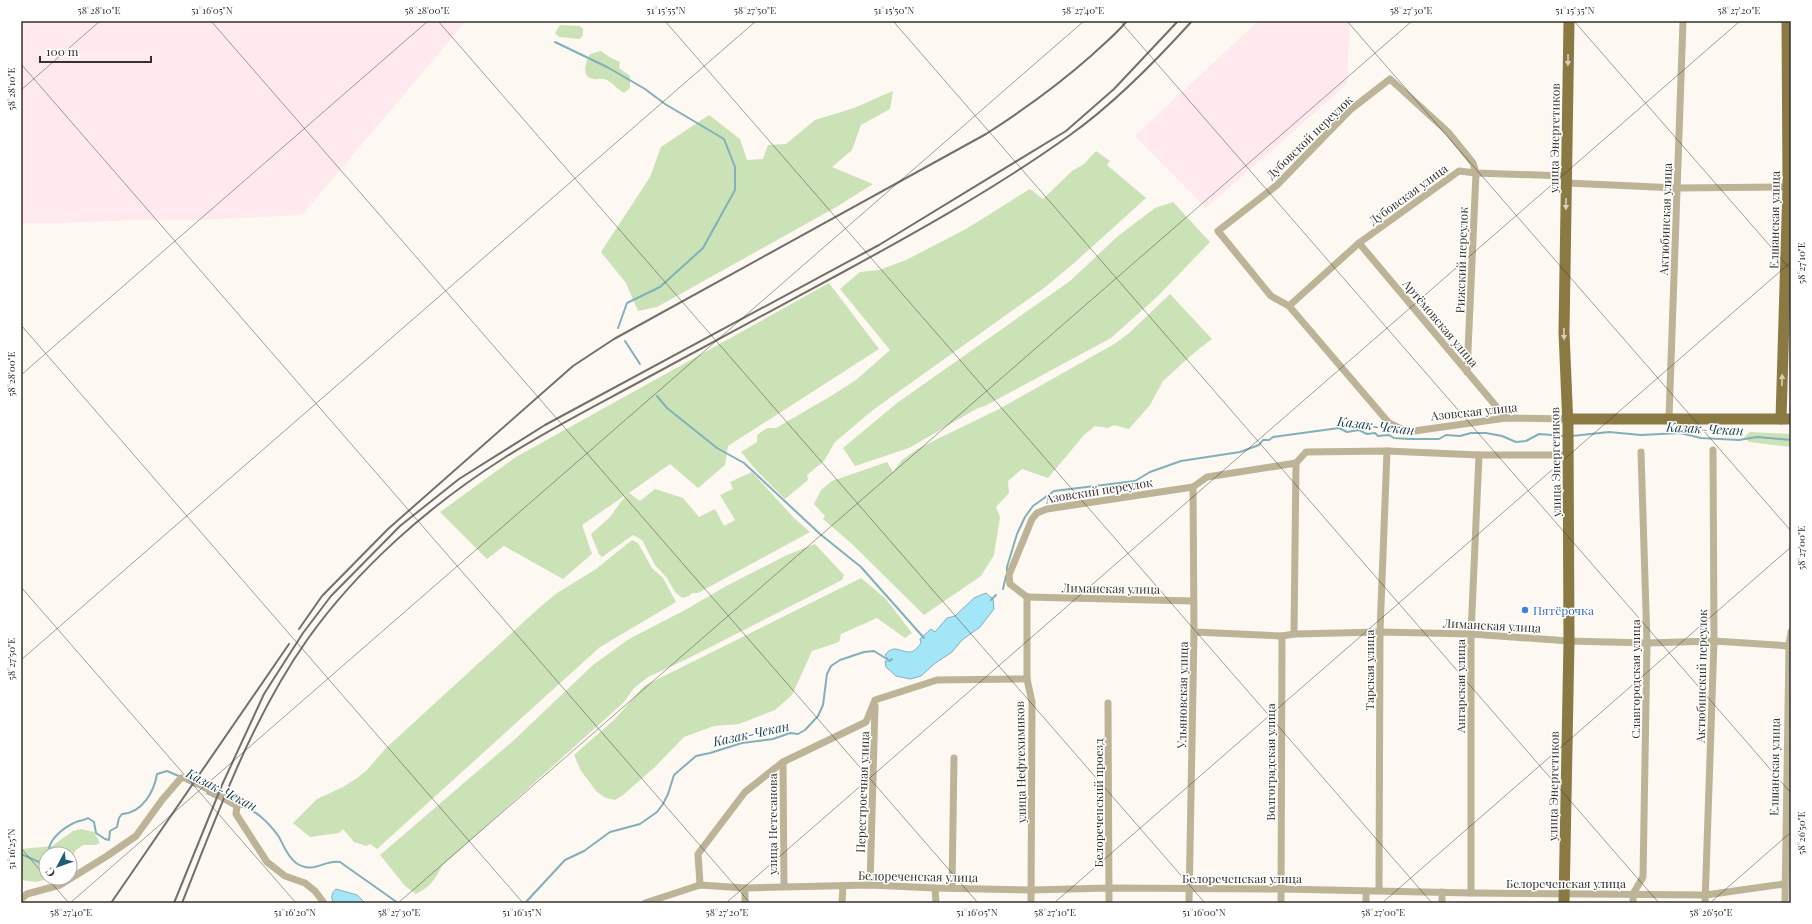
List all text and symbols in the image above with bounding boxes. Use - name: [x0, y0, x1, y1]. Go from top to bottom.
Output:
- text: 58°28'10"E: [78, 3, 121, 17]
- text: 51°16'05"N: [191, 3, 233, 17]
- text: 58°28'00"E: [404, 3, 450, 17]
- text: 51°15'55"N: [647, 3, 686, 17]
- text: 58°27'50"E: [734, 3, 776, 17]
- text: 51°15'50"N: [874, 3, 914, 17]
- text: 58°27'40"E: [1062, 3, 1104, 17]
- text: 58°27'30"E: [1390, 3, 1432, 17]
- text: 51°15'35"N: [1555, 3, 1595, 17]
- text: 58°27'20"E: [1718, 3, 1760, 17]
- scale bar: [40, 38, 151, 64]
- text: 100 m: [46, 43, 79, 59]
- one-way arrow: [1565, 54, 1571, 67]
- text: 58°28'10"E: [4, 68, 18, 111]
- street label: улица Энергетиков: [1545, 83, 1563, 194]
- street label: Дубовской переулок: [1262, 92, 1356, 182]
- street label: Дубовская улица: [1365, 160, 1451, 228]
- street label: Актюбинская улица: [1655, 162, 1675, 277]
- street label: Елшанская улица: [1765, 171, 1783, 269]
- one-way arrow: [1563, 198, 1569, 211]
- street label: Рижский переулок: [1451, 206, 1471, 313]
- text: 58°27'10"E: [1794, 242, 1808, 284]
- street label: Артёмовская улица: [1399, 275, 1482, 370]
- one-way arrow: [1561, 328, 1567, 341]
- text: 58°28'00"E: [4, 351, 18, 397]
- one-way arrow: [1779, 373, 1785, 386]
- street label: Азовская улица: [1429, 399, 1518, 424]
- street label: улица Энергетиков: [1546, 407, 1564, 518]
- water label: Казак-Чекан: [1336, 412, 1416, 438]
- water label: Казак-Чекан: [1665, 417, 1744, 439]
- street label: Азовский переулок: [1043, 474, 1154, 507]
- text: 58°27'00"E: [1794, 526, 1808, 570]
- street label: Лиманская улица: [1061, 579, 1160, 597]
- place label: Пятёрочка: [1533, 602, 1594, 618]
- marker: Пятёрочка: [1520, 605, 1530, 615]
- street label: Актюбинский переулок: [1692, 609, 1710, 744]
- street label: Лиманская улица: [1442, 614, 1541, 636]
- street label: Славгородская улица: [1627, 619, 1643, 739]
- street label: Тарская улица: [1361, 630, 1377, 710]
- text: 58°27'50"E: [4, 638, 18, 680]
- street label: Ангарская улица: [1452, 639, 1468, 734]
- street label: Ульяновская улица: [1173, 641, 1191, 750]
- street label: улица Нефтехимиков: [1011, 700, 1029, 824]
- street label: Волгоградская улица: [1262, 703, 1278, 821]
- water label: Казак-Чекан: [710, 717, 791, 750]
- street label: Елшанская улица: [1765, 718, 1783, 816]
- street label: Перестроечная улица: [852, 731, 872, 853]
- street label: улица Энергетиков: [1544, 731, 1562, 842]
- street label: Белореченский проезд: [1090, 738, 1106, 868]
- water label: Казак-Чекан: [183, 763, 260, 814]
- street label: улица Нетесанова: [764, 773, 780, 876]
- text: 58°26'50"E: [1794, 811, 1808, 855]
- text: 51°16'25"N: [4, 829, 18, 869]
- north arrow: [38, 846, 78, 886]
- text: С: [42, 865, 58, 881]
- street label: Белореченская улица: [858, 867, 978, 885]
- street label: Белореченская улица: [1182, 870, 1302, 886]
- street label: Белореченская улица: [1506, 875, 1626, 891]
- text: 58°27'40"E: [50, 905, 92, 919]
- text: 51°16'20"N: [274, 905, 316, 919]
- text: 58°27'30"E: [378, 905, 420, 919]
- text: 51°16'15"N: [502, 905, 542, 919]
- text: 58°27'20"E: [706, 905, 748, 919]
- text: 51°16'05"N: [956, 905, 998, 919]
- text: 58°27'10"E: [1034, 905, 1076, 919]
- text: 51°16'00"N: [1182, 905, 1226, 919]
- text: 58°27'00"E: [1361, 905, 1405, 919]
- text: 58°26'50"E: [1689, 905, 1733, 919]

